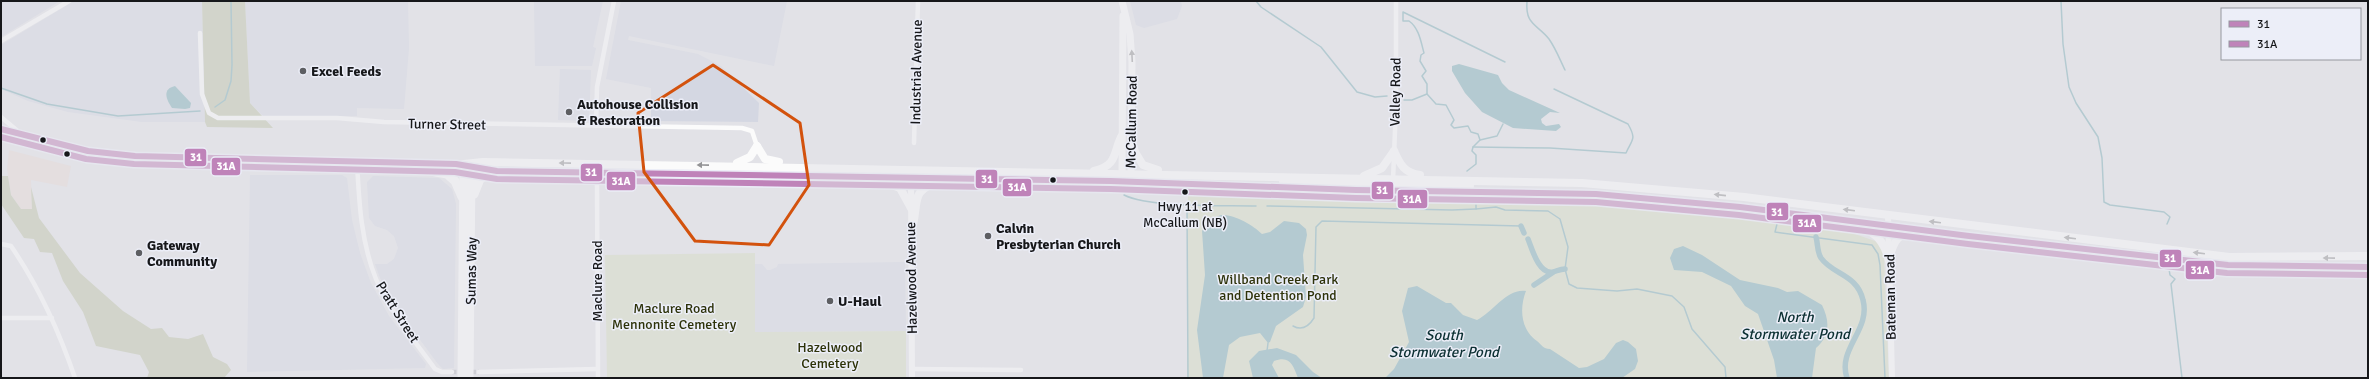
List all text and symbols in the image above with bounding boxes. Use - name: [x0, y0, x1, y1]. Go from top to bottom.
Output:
- legend: [2221, 8, 2361, 60]
- text: 31: [2257, 17, 2270, 32]
- street label: Industrial Avenue: [907, 19, 926, 125]
- text: 31A: [2257, 37, 2278, 52]
- one-way arrow: [1128, 50, 1135, 62]
- street label: Valley Road: [1386, 57, 1405, 127]
- place label: Excel Feeds: [311, 63, 381, 80]
- marker: Excel Feeds: [298, 66, 308, 76]
- street label: McCallum Road: [1122, 75, 1141, 169]
- place label: Autohouse Collision & Restoration: [577, 96, 699, 129]
- marker: Autohouse Collision & Restoration: [564, 107, 574, 117]
- street label: Turner Street: [408, 115, 486, 134]
- unlabelled marker: [38, 135, 48, 145]
- line badge: 31: [184, 148, 207, 167]
- unlabelled marker: [62, 149, 72, 159]
- text: 31: [190, 151, 202, 164]
- line badge: 31A: [211, 157, 241, 176]
- text: 31A: [217, 160, 235, 173]
- one-way arrow: [558, 160, 571, 166]
- one-way arrow: [697, 161, 709, 168]
- line badge: 31: [580, 163, 603, 182]
- text: 31: [585, 166, 597, 179]
- line badge: 31: [975, 169, 998, 189]
- line badge: 31A: [606, 171, 636, 191]
- text: 31: [981, 173, 993, 186]
- text: 31A: [612, 175, 630, 188]
- unlabelled marker: [1048, 175, 1058, 185]
- line badge: 31A: [1002, 178, 1032, 197]
- text: 31A: [1008, 181, 1026, 194]
- line badge: 31: [1371, 181, 1394, 200]
- text: 31: [1376, 184, 1388, 197]
- marker: Hwy 11 at McCallum (NB): [1180, 187, 1190, 197]
- line badge: 31A: [1397, 189, 1428, 209]
- one-way arrow: [1714, 191, 1726, 198]
- text: 31A: [1403, 193, 1421, 206]
- place label: Hwy 11 at McCallum (NB): [1143, 199, 1227, 231]
- line badge: 31: [1766, 202, 1789, 221]
- text: 31: [1771, 206, 1783, 219]
- one-way arrow: [1843, 207, 1855, 213]
- line badge: 31A: [1792, 214, 1822, 233]
- text: 31A: [1798, 217, 1816, 230]
- one-way arrow: [1929, 218, 1941, 225]
- place label: Calvin Presbyterian Church: [996, 220, 1121, 253]
- street label: Hazelwood Avenue: [902, 222, 921, 334]
- marker: Calvin Presbyterian Church: [983, 231, 993, 241]
- one-way arrow: [2064, 235, 2076, 241]
- place label: Gateway Community: [147, 237, 217, 270]
- street label: Sumas Way: [462, 237, 481, 305]
- street label: Maclure Road: [589, 240, 606, 322]
- marker: Gateway Community: [134, 248, 144, 258]
- line badge: 31: [2159, 249, 2182, 268]
- one-way arrow: [2193, 250, 2205, 256]
- text: 31: [2164, 252, 2176, 265]
- street label: Bateman Road: [1881, 254, 1900, 340]
- one-way arrow: [2322, 255, 2335, 261]
- line badge: 31A: [2185, 260, 2215, 280]
- text: 31A: [2191, 264, 2209, 277]
- park label: Willband Creek Park and Detention Pond: [1218, 271, 1338, 304]
- street label: Pratt Street: [372, 278, 423, 346]
- place label: U-Haul: [838, 293, 882, 310]
- marker: U-Haul: [825, 296, 835, 306]
- park label: Maclure Road Mennonite Cemetery: [612, 300, 737, 333]
- water label: North Stormwater Pond: [1740, 308, 1852, 343]
- water label: South Stormwater Pond: [1389, 326, 1501, 361]
- park label: Hazelwood Cemetery: [797, 339, 863, 372]

